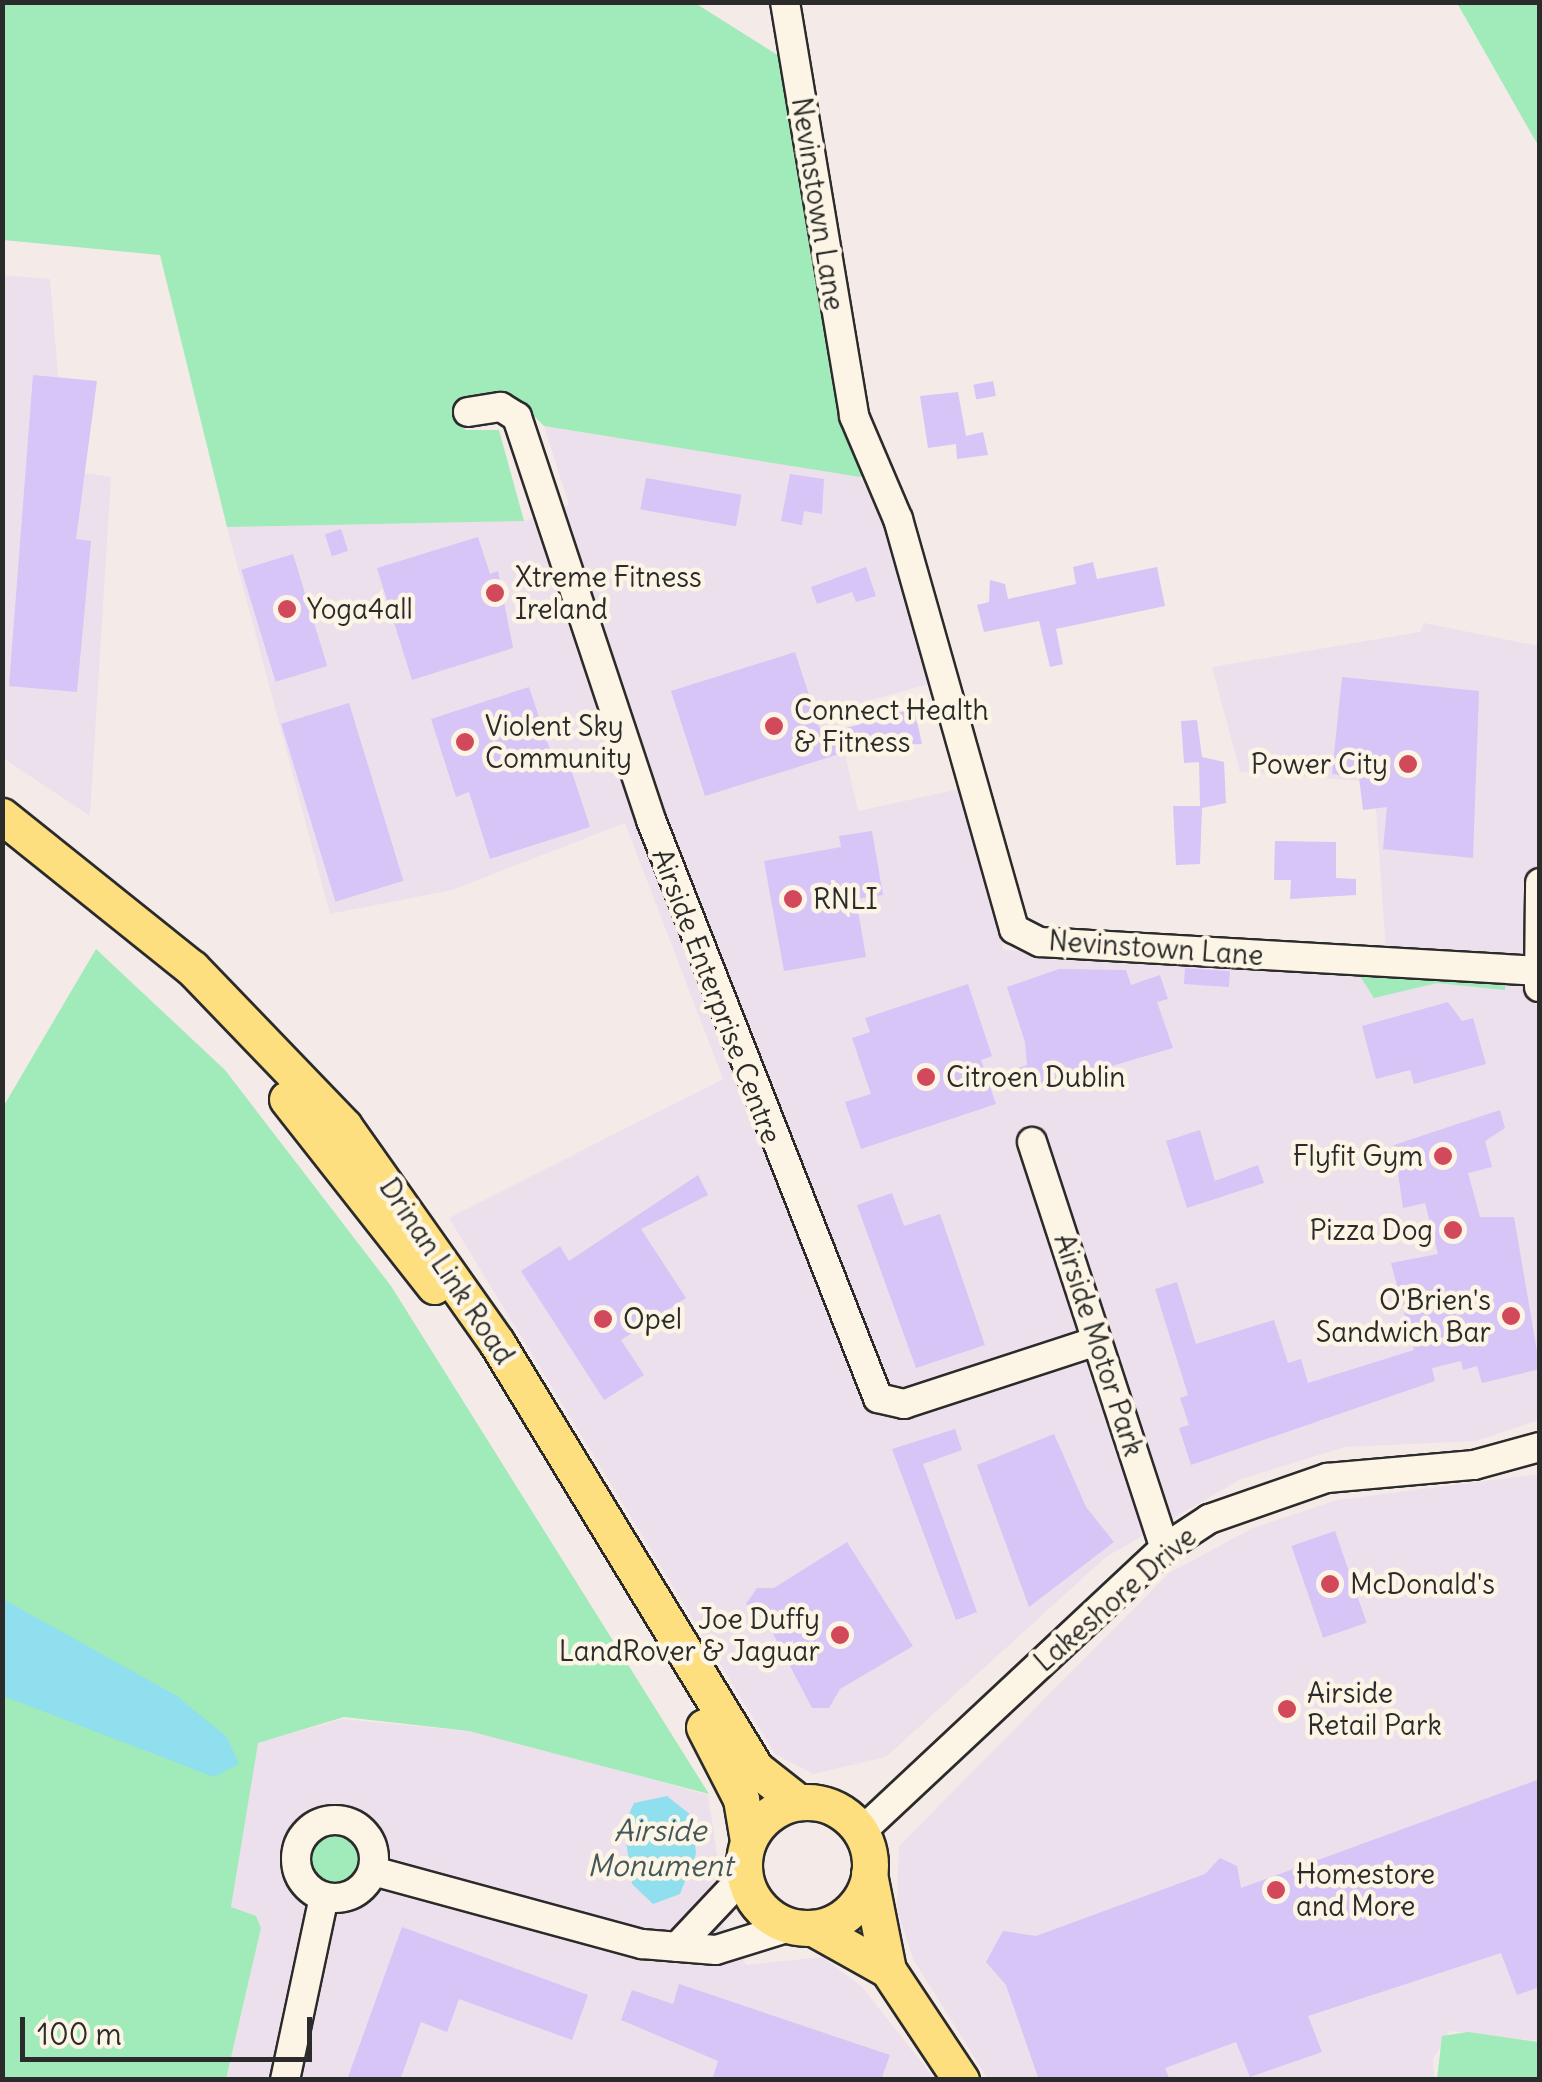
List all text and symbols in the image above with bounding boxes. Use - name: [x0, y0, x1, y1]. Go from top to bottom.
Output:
- street label: Nevinstown Lane: [785, 95, 851, 313]
- place label: Xtreme Fitness Ireland: [515, 560, 702, 626]
- marker: Xtreme Fitness Ireland: [484, 582, 506, 604]
- place label: Yoga4all: [307, 592, 413, 626]
- marker: Yoga4all: [276, 598, 298, 620]
- place label: Connect Health & Fitness: [794, 693, 989, 759]
- place label: Violent Sky Community: [485, 709, 632, 775]
- marker: Connect Health & Fitness: [763, 715, 785, 737]
- marker: Violent Sky Community: [454, 731, 476, 753]
- place label: Power City: [1251, 747, 1388, 781]
- marker: Power City: [1397, 753, 1419, 775]
- street label: Airside Enterprise Centre: [645, 844, 789, 1148]
- place label: RNLI: [813, 882, 878, 916]
- marker: RNLI: [782, 888, 804, 910]
- street label: Nevinstown Lane: [1047, 924, 1265, 972]
- place label: Citroen Dublin: [946, 1060, 1125, 1094]
- marker: Citroen Dublin: [915, 1066, 937, 1088]
- place label: Flyfit Gym: [1293, 1139, 1423, 1173]
- marker: Flyfit Gym: [1432, 1145, 1454, 1167]
- street label: Drinan Link Road: [372, 1172, 522, 1370]
- place label: Pizza Dog: [1309, 1213, 1433, 1247]
- marker: Pizza Dog: [1442, 1219, 1464, 1241]
- street label: Airside Motor Park: [1047, 1230, 1151, 1460]
- place label: O'Brien's Sandwich Bar: [1316, 1283, 1491, 1349]
- place label: Opel: [623, 1302, 682, 1336]
- marker: O'Brien's Sandwich Bar: [1500, 1305, 1522, 1327]
- marker: Opel: [592, 1308, 614, 1330]
- street label: Lakeshore Drive: [1027, 1520, 1203, 1678]
- place label: McDonald's: [1350, 1567, 1495, 1601]
- marker: McDonald's: [1319, 1573, 1341, 1595]
- place label: Joe Duffy LandRover & Jaguar: [559, 1602, 820, 1668]
- marker: Joe Duffy LandRover & Jaguar: [829, 1624, 851, 1646]
- place label: Airside Retail Park: [1307, 1676, 1442, 1742]
- marker: Airside Retail Park: [1276, 1698, 1298, 1720]
- water label: Airside Monument: [587, 1812, 733, 1882]
- place label: Homestore and More: [1296, 1857, 1435, 1923]
- marker: Homestore and More: [1265, 1879, 1287, 1901]
- scale bar: [25, 1997, 318, 2059]
- text: 100 m: [37, 2015, 122, 2053]

